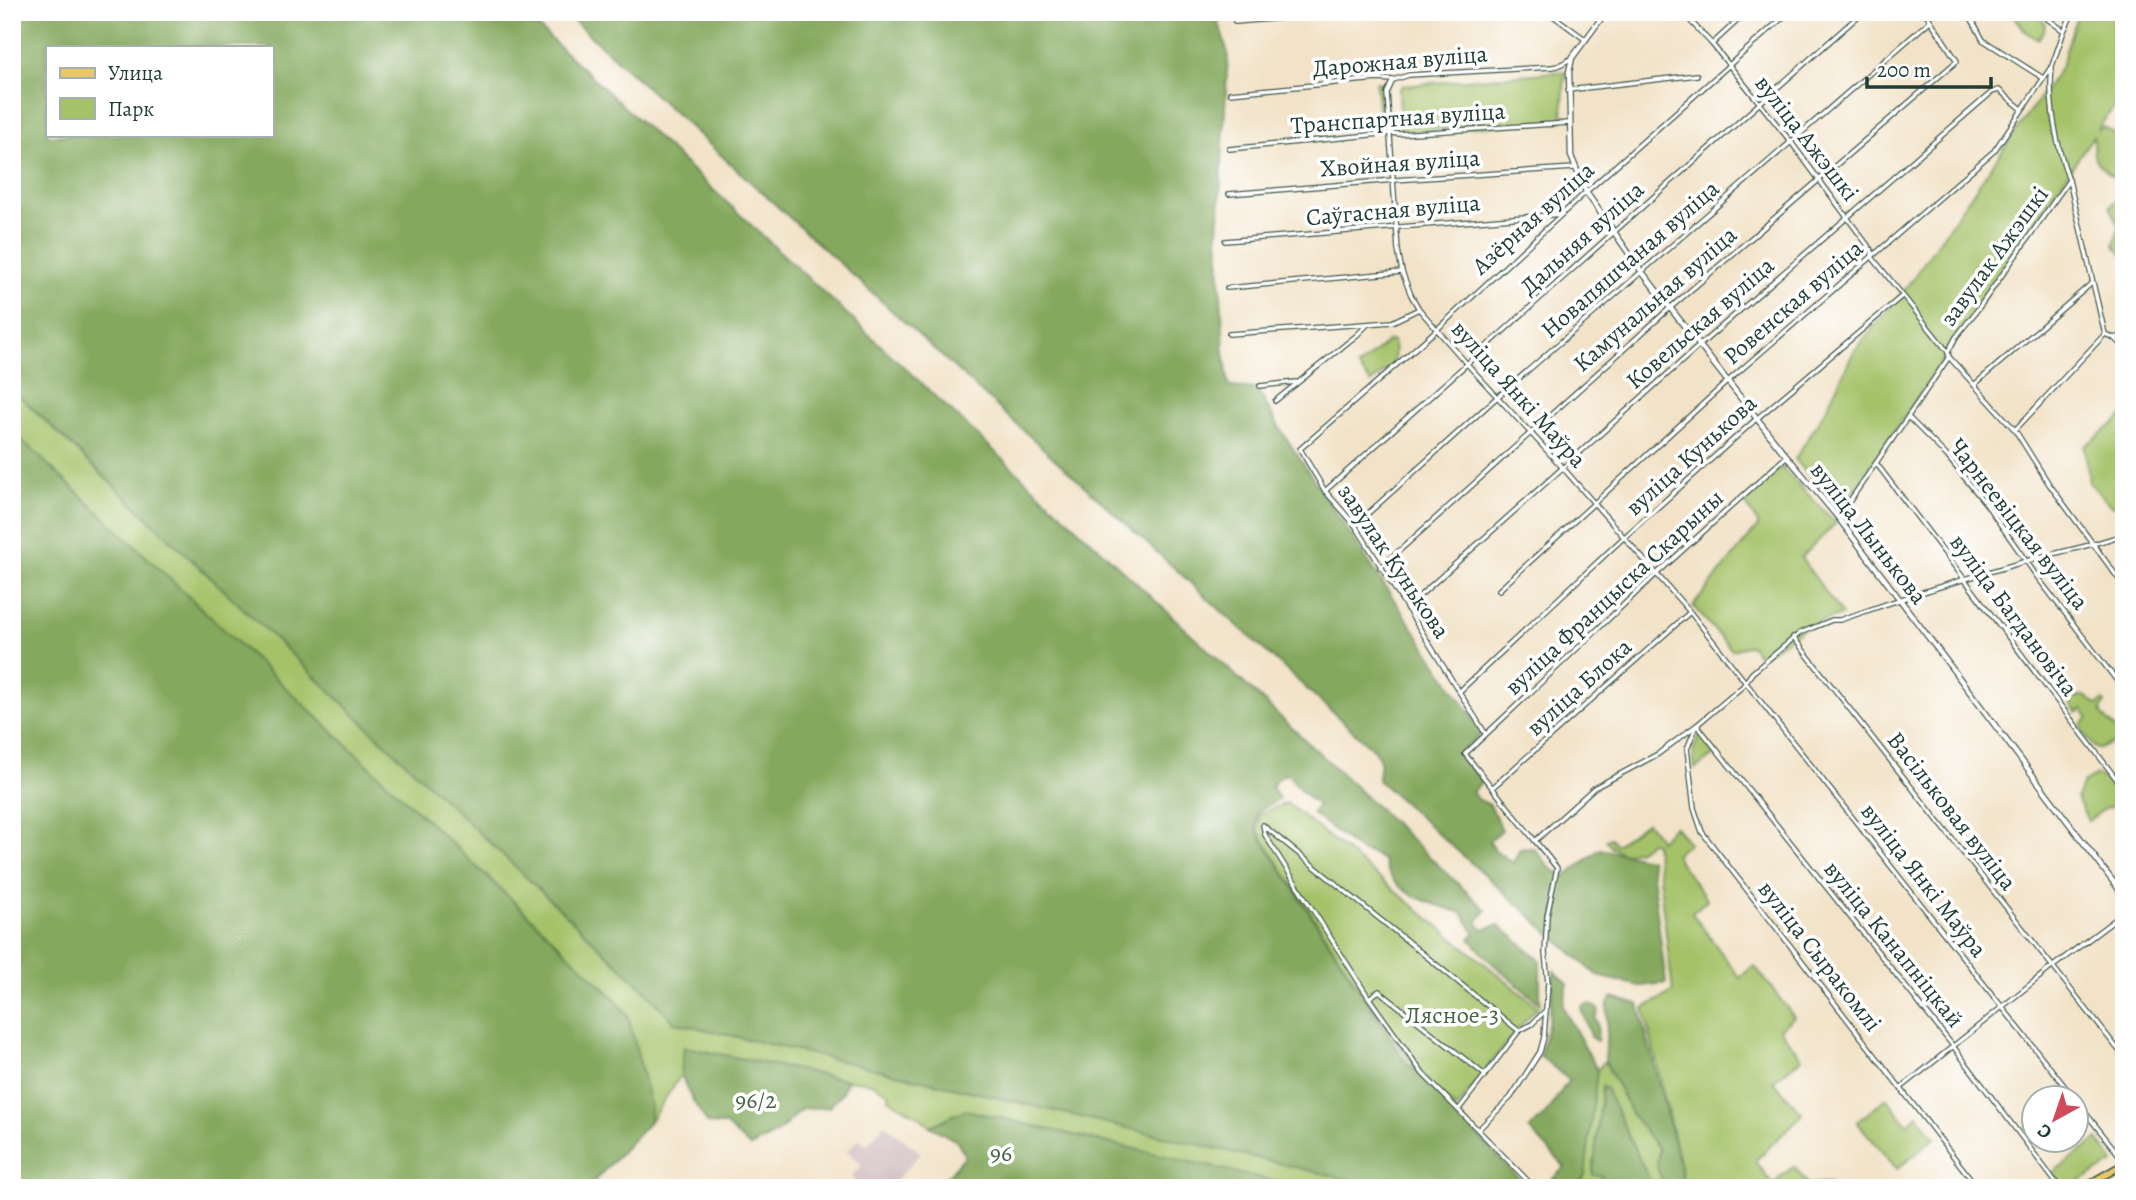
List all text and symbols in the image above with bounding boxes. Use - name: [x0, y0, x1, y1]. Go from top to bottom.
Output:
- street label: Дарожная вуліца: [1311, 37, 1489, 85]
- legend: [46, 46, 273, 136]
- scale bar: [1867, 46, 1991, 90]
- text: 200 m: [1877, 56, 1931, 84]
- text: Улица: [108, 59, 163, 87]
- street label: вуліца Ажэшкі: [1748, 68, 1866, 208]
- text: Парк: [108, 95, 154, 123]
- street label: Транспартная вуліца: [1290, 95, 1506, 141]
- street label: Хвойная вуліца: [1319, 141, 1481, 185]
- street label: Азёрная вуліца: [1464, 154, 1601, 282]
- street label: Новапяшчаная вуліца: [1534, 173, 1726, 345]
- street label: Дальняя вуліца: [1513, 174, 1651, 302]
- street label: завулак Ажэшкі: [1932, 180, 2056, 332]
- street label: Саўгасная вуліца: [1305, 186, 1481, 234]
- street label: Камунальная вуліца: [1566, 219, 1744, 379]
- street label: Ровенская вуліца: [1716, 232, 1870, 372]
- street label: Ковельская вуліца: [1619, 250, 1781, 396]
- street label: вуліца Янкі Маўра: [1444, 314, 1594, 474]
- street label: вуліца Кунькова: [1618, 387, 1764, 523]
- street label: Чарнеевіцкая вуліца: [1942, 432, 2096, 616]
- street label: вуліца Лынькова: [1803, 455, 1935, 611]
- street label: завулак Кунькова: [1330, 477, 1458, 645]
- street label: вуліца Францыска Скарыны: [1498, 482, 1730, 702]
- street label: вуліца Багдановіча: [1942, 527, 2086, 703]
- street label: вуліца Блока: [1519, 631, 1639, 743]
- street label: Васільковая вуліца: [1880, 725, 2024, 897]
- street label: вуліца Янкі Маўра: [1854, 796, 1994, 964]
- street label: вуліца Канапніцкай: [1817, 854, 1971, 1034]
- street label: вуліца Сыракомлі: [1751, 874, 1889, 1038]
- park label: Лясное-3: [1405, 999, 1499, 1031]
- park label: 96/2: [735, 1084, 777, 1116]
- north arrow: [2021, 1084, 2090, 1154]
- text: С: [2032, 1118, 2058, 1145]
- park label: 96: [990, 1137, 1012, 1169]

